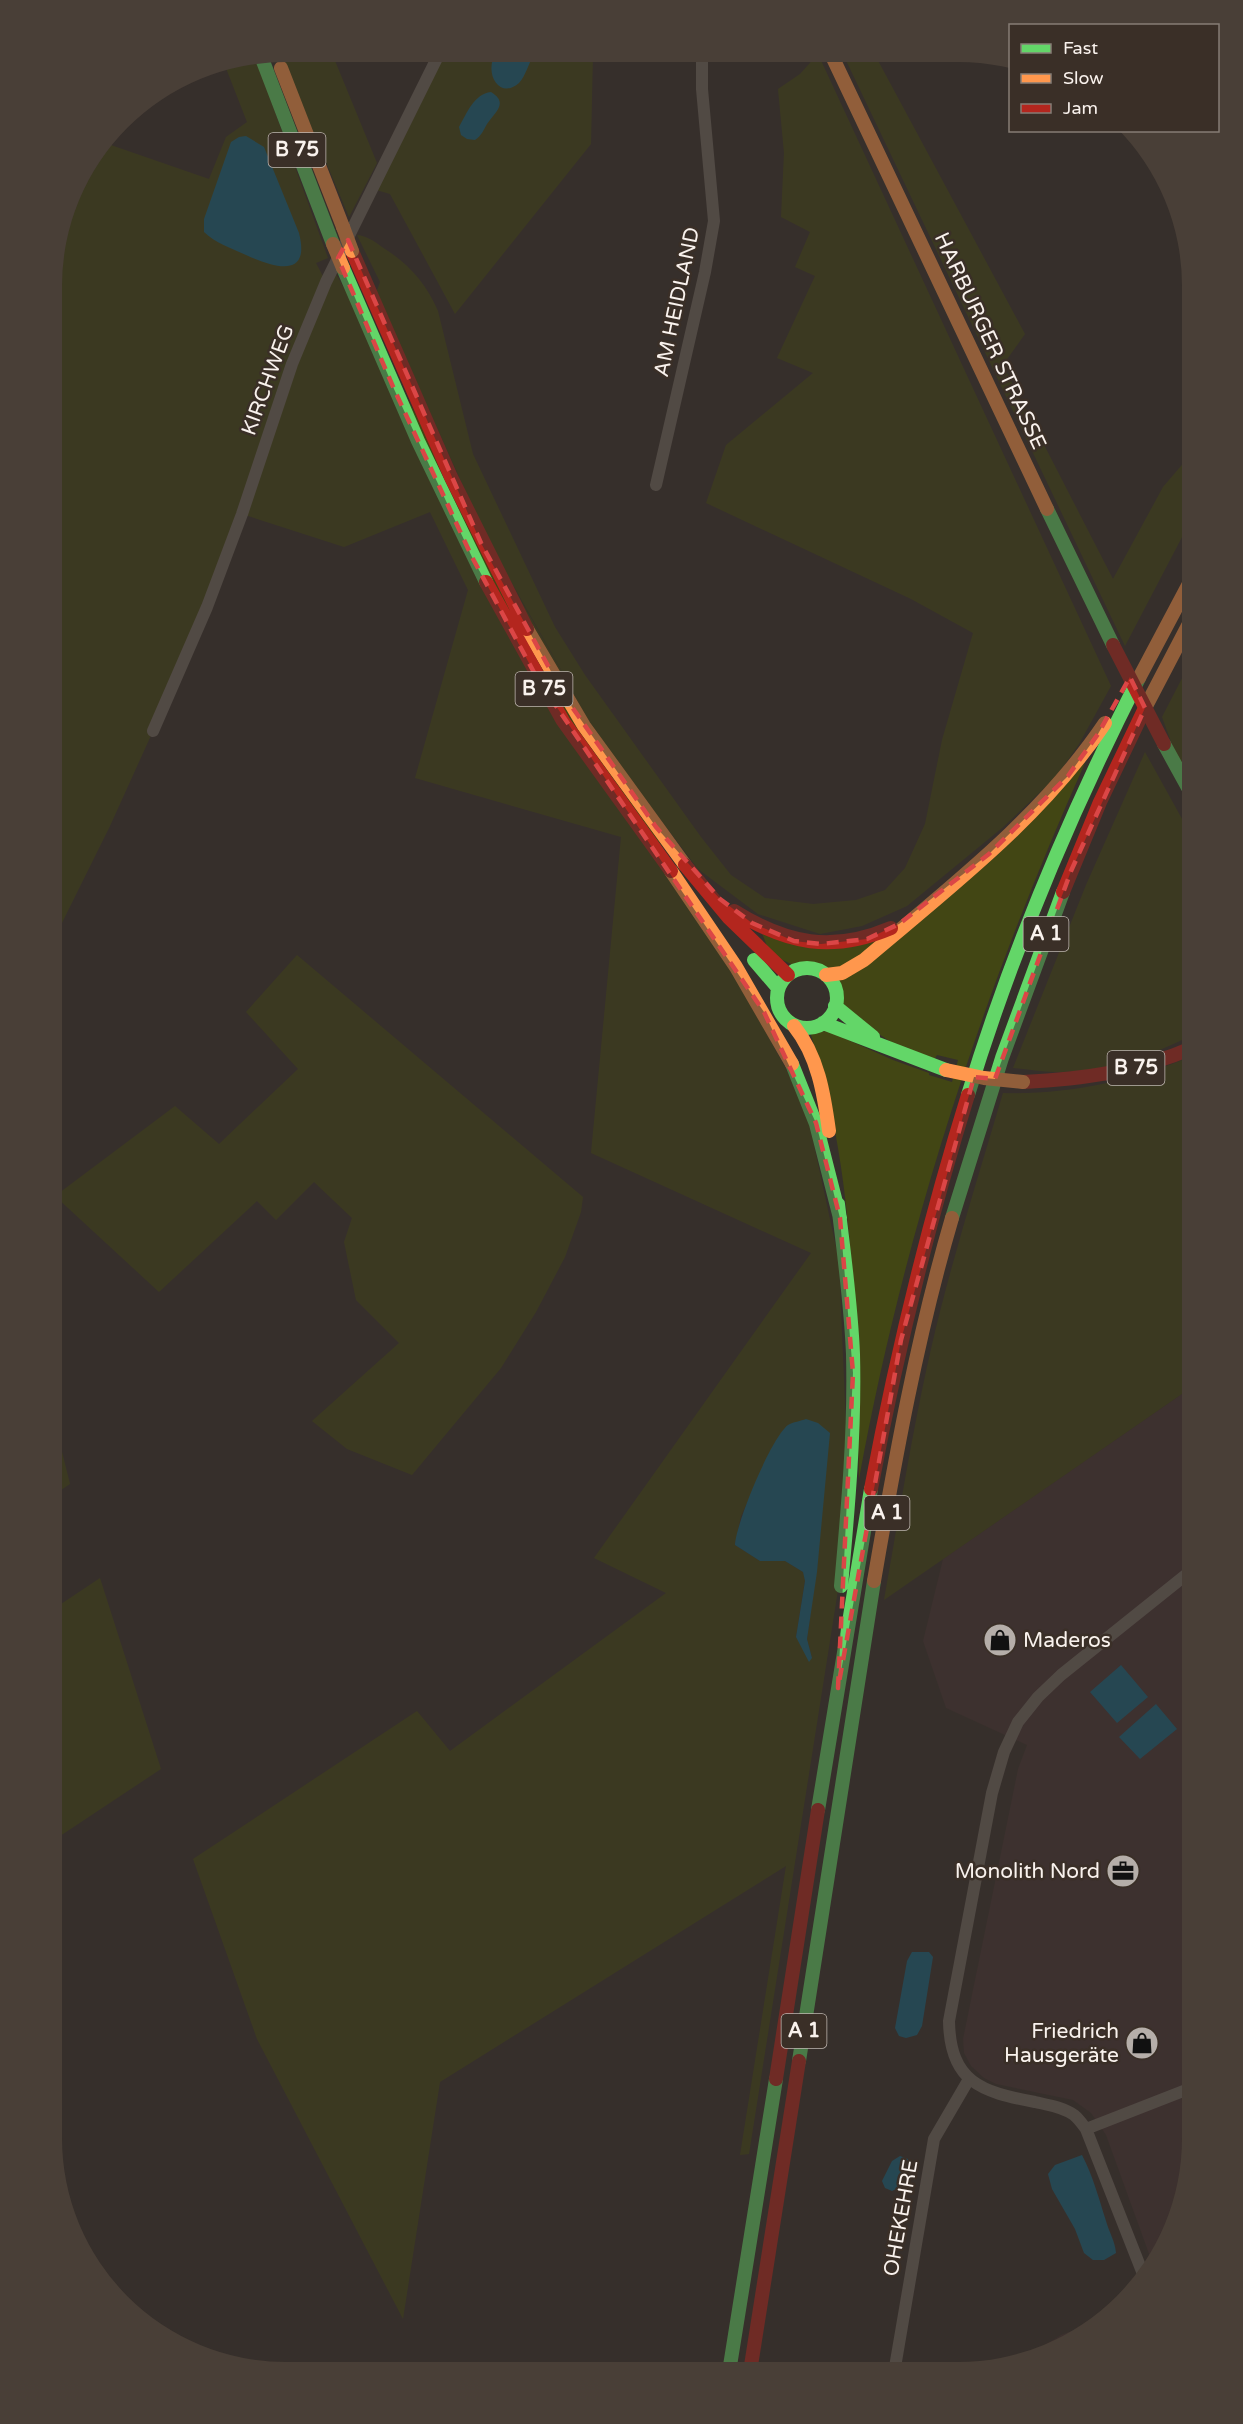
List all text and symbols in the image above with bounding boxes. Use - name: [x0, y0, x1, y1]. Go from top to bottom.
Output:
- legend: [1009, 24, 1219, 132]
- text: Fast: [1063, 37, 1098, 59]
- text: Slow: [1063, 67, 1104, 89]
- text: Jam: [1063, 97, 1098, 119]
- road number: B 75: [268, 133, 326, 167]
- street label: AM HEIDLAND: [649, 225, 705, 379]
- street label: HARBURGER STRASSE: [929, 229, 1051, 453]
- street label: KIRCHWEG: [236, 321, 300, 439]
- road number: B 75: [516, 672, 572, 706]
- road number: A 1: [1024, 917, 1068, 951]
- road number: B 75: [1108, 1051, 1164, 1085]
- road number: A 1: [864, 1496, 910, 1530]
- shop icon: Maderos: [982, 1622, 1018, 1658]
- place label: Maderos: [1023, 1628, 1111, 1653]
- office icon: Monolith Nord: [1105, 1853, 1141, 1889]
- place label: Monolith Nord: [955, 1859, 1100, 1884]
- road number: A 1: [782, 2014, 826, 2048]
- place label: Friedrich Hausgeräte: [1004, 2019, 1119, 2068]
- shop icon: Friedrich Hausgeräte: [1124, 2025, 1160, 2061]
- street label: OHEKEHRE: [878, 2158, 924, 2278]

